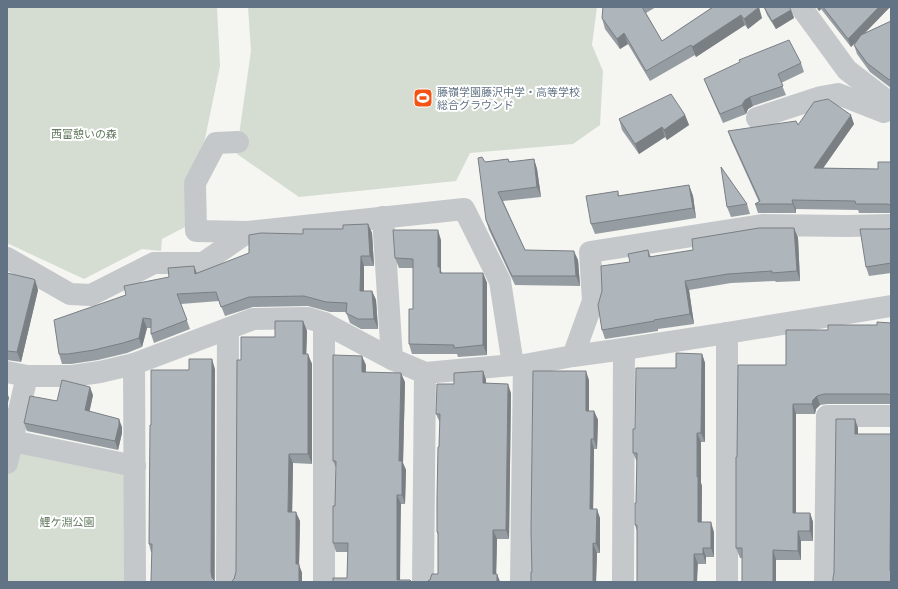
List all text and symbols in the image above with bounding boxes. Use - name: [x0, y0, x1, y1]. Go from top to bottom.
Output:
- place label: 藤嶺学園藤沢中学・高等学校 総合グラウンド: [437, 85, 580, 111]
- sports icon: 藤嶺学園藤沢中学・高等学校 総合グラウンド: [412, 87, 434, 109]
- park label: 西富憩いの森: [51, 127, 117, 140]
- park label: 鯉ケ淵公園: [40, 515, 95, 528]

